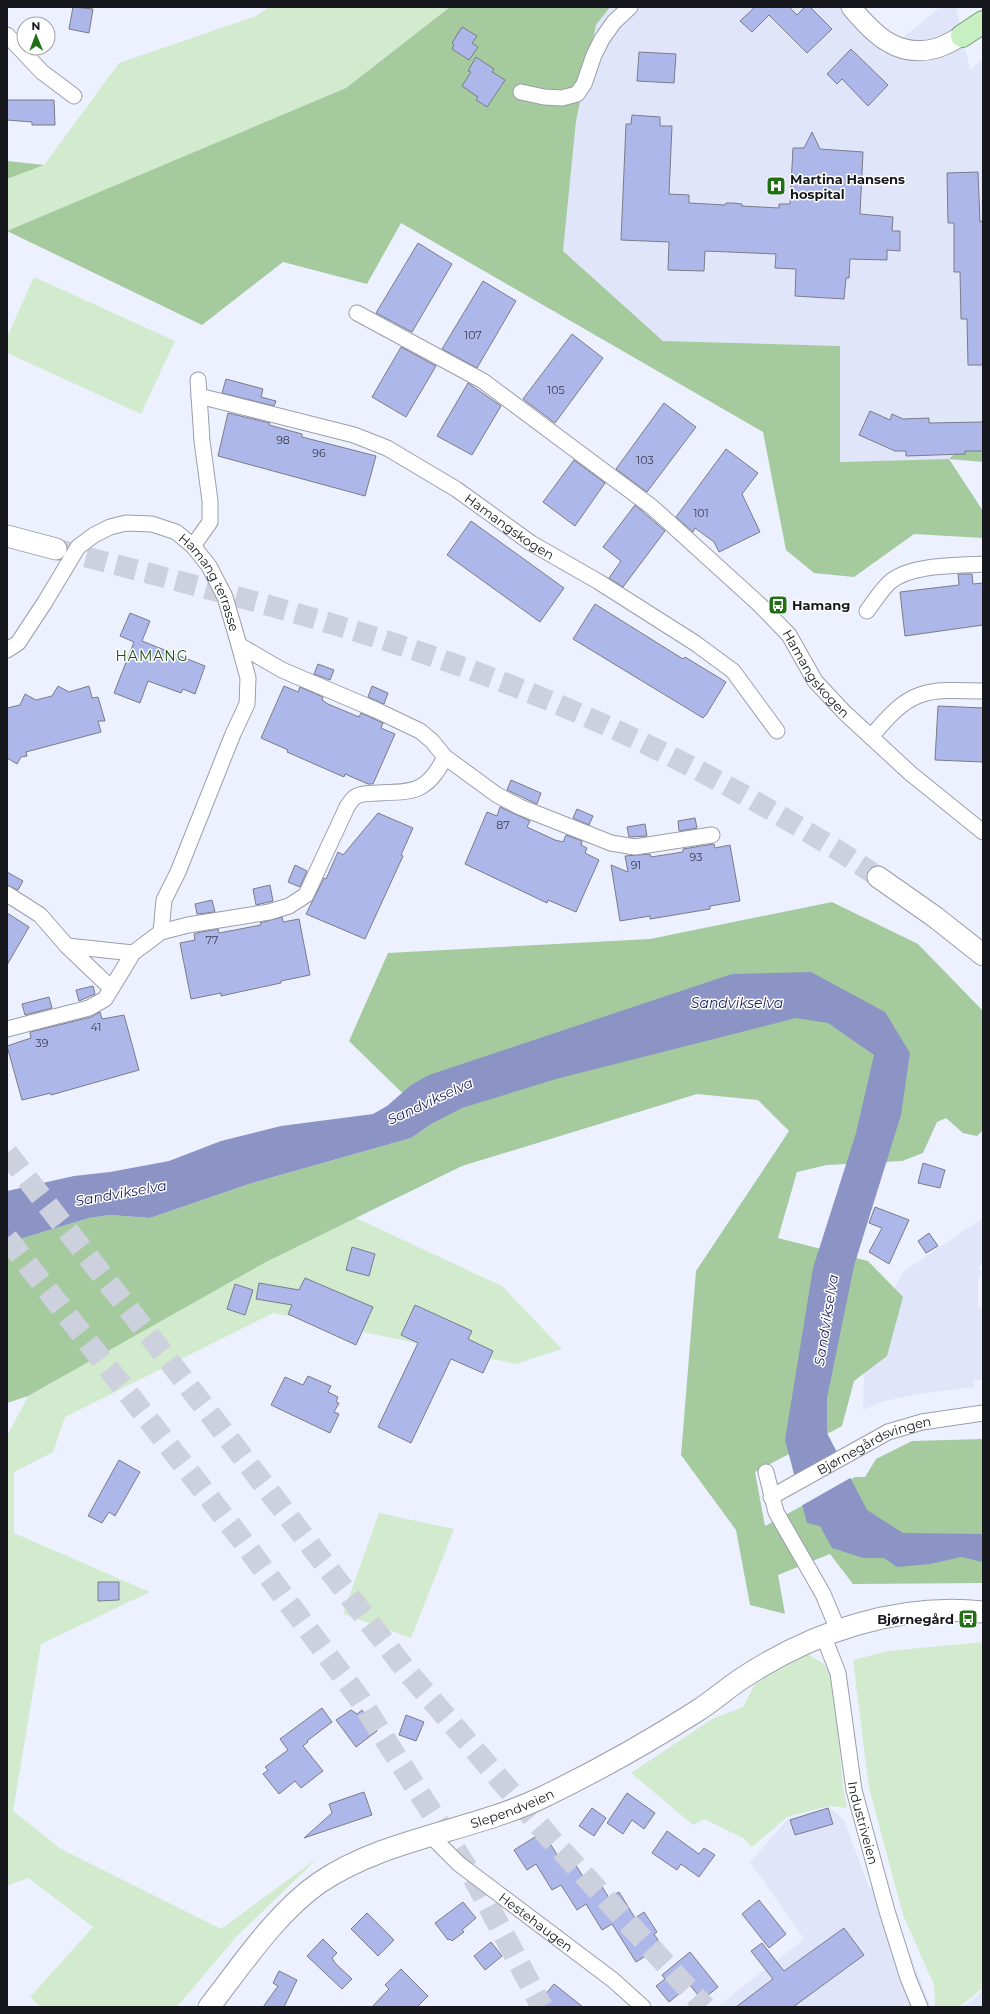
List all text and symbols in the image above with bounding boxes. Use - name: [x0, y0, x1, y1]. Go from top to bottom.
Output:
- north arrow: [16, 16, 56, 56]
- text: N: [31, 19, 40, 33]
- place label: Martina Hansens hospital: [790, 171, 905, 202]
- hospital icon: Martina Hansens hospital: [765, 175, 787, 197]
- house number: 107: [464, 328, 482, 342]
- house number: 105: [547, 383, 565, 397]
- house number: 98: [276, 433, 290, 447]
- house number: 96: [312, 446, 326, 460]
- house number: 103: [636, 453, 654, 467]
- street label: Hamangskogen: [462, 490, 557, 563]
- house number: 101: [693, 506, 709, 520]
- street label: Hamang terrasse: [176, 530, 243, 633]
- bus stop icon: Hamang: [767, 594, 789, 616]
- place label: Hamang: [792, 597, 850, 613]
- street label: Hamangskogen: [780, 627, 853, 721]
- district label: HAMANG: [115, 647, 189, 665]
- house number: 87: [496, 818, 510, 832]
- house number: 93: [690, 850, 702, 864]
- house number: 91: [631, 858, 641, 872]
- house number: 77: [206, 933, 218, 947]
- water label: Sandvikselva: [691, 994, 783, 1012]
- house number: 41: [91, 1020, 101, 1034]
- house number: 39: [36, 1036, 49, 1050]
- water label: Sandvikselva: [384, 1073, 476, 1129]
- water label: Sandvikselva: [74, 1176, 168, 1210]
- water label: Sandvikselva: [810, 1273, 842, 1367]
- street label: Bjørnegårdsvingen: [814, 1413, 932, 1478]
- bus stop icon: Bjørnegård: [957, 1608, 979, 1630]
- place label: Bjørnegård: [877, 1611, 954, 1627]
- street label: Industriveien: [845, 1780, 882, 1866]
- street label: Slependveien: [468, 1785, 557, 1832]
- street label: Hestehaugen: [496, 1889, 576, 1955]

